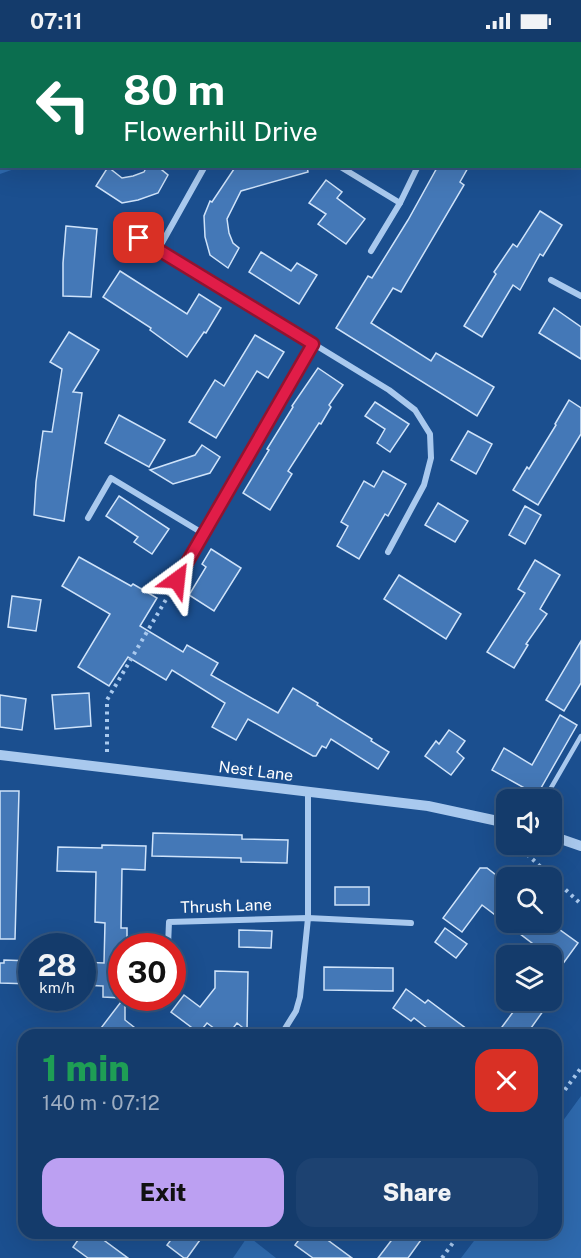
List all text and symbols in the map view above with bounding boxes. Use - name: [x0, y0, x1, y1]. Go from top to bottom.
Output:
- text: 07:11: [30, 8, 82, 34]
- text: 80 m: [123, 65, 225, 114]
- icon: left: [24, 66, 102, 144]
- text: Flowerhill Drive: [123, 115, 318, 147]
- pin: [113, 212, 164, 263]
- icon: arrive: [122, 221, 155, 254]
- position arrow: [145, 548, 209, 612]
- street label: Nest Lane: [218, 757, 294, 785]
- map controls: [496, 789, 562, 1011]
- button: sound: [496, 789, 562, 855]
- button: search: [496, 867, 562, 933]
- street label: Thrush Lane: [180, 895, 272, 917]
- speed limit sign: 30: [108, 933, 186, 1011]
- button: layers: [496, 945, 562, 1011]
- text: 28: [37, 947, 77, 983]
- text: km/h: [39, 979, 75, 996]
- text: 1 min: [42, 1047, 130, 1089]
- button: close: [475, 1049, 538, 1112]
- text: 140 m · 07:12: [42, 1091, 160, 1115]
- button: Exit: [42, 1158, 284, 1227]
- button: Share: [296, 1158, 538, 1227]

